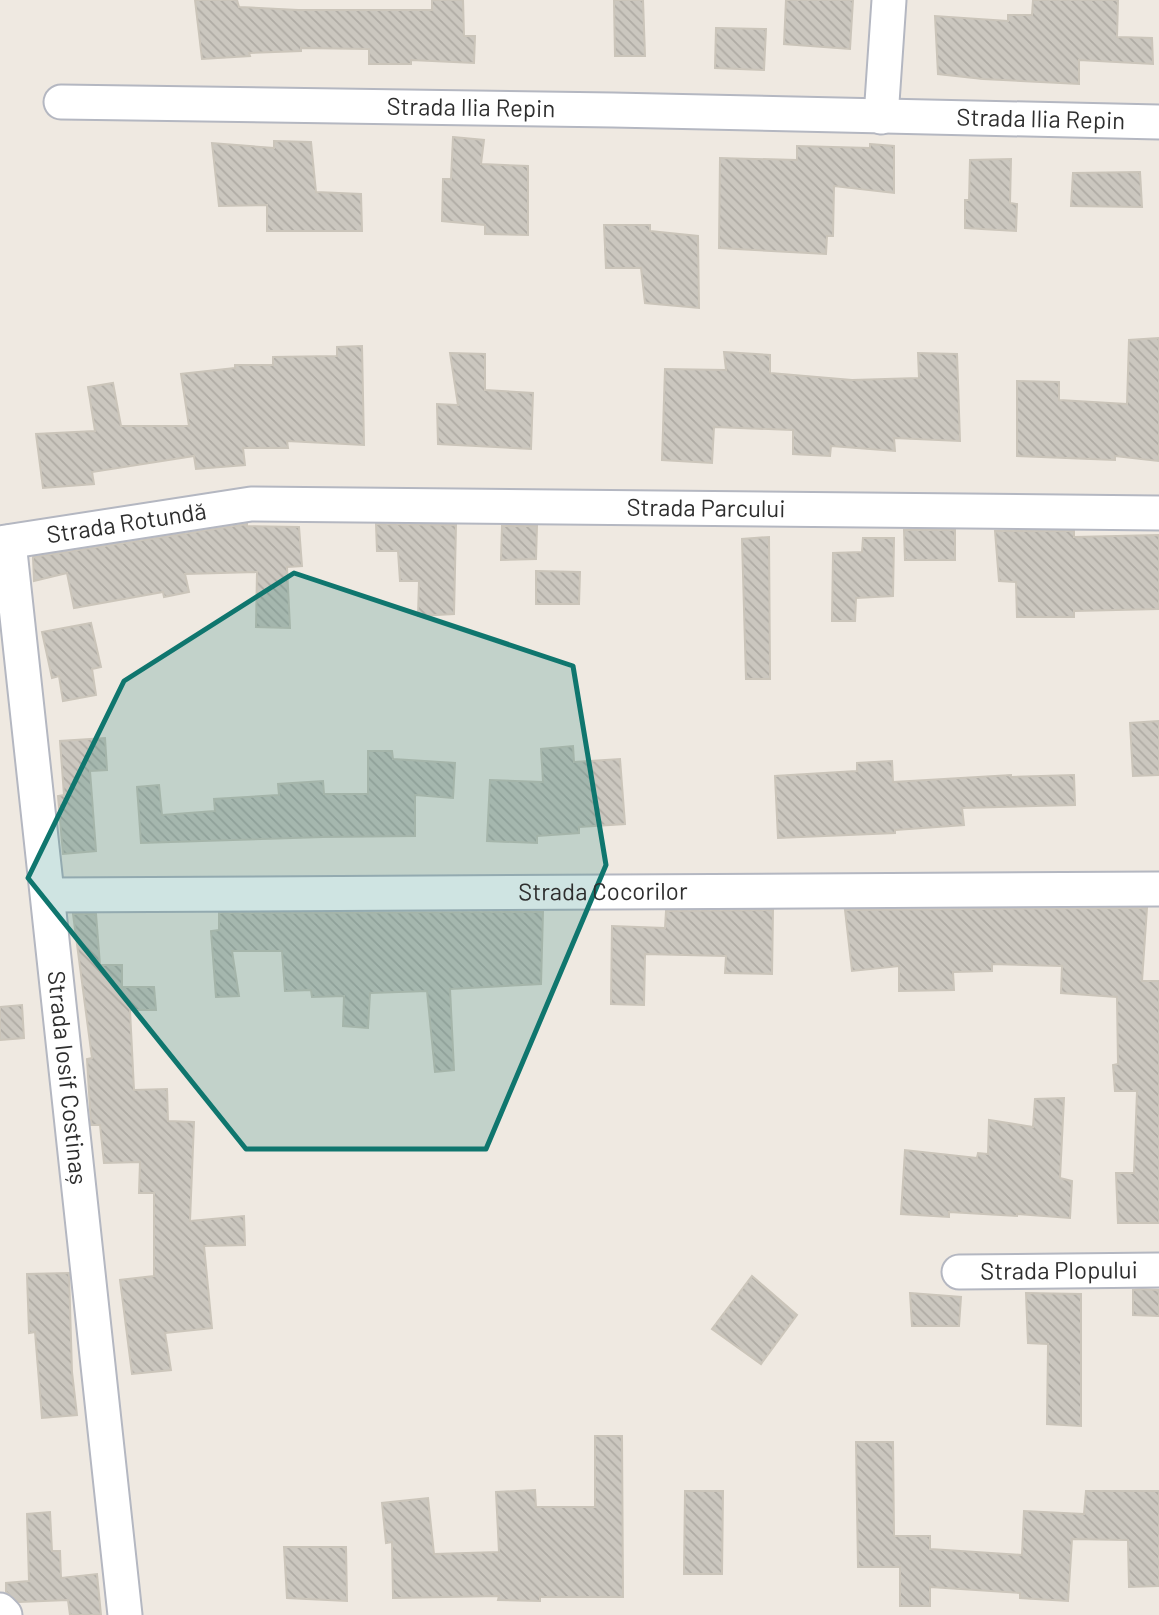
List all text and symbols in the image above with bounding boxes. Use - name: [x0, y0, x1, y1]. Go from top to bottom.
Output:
- street label: Strada Ilia Repin: [386, 91, 555, 122]
- street label: Strada Ilia Repin: [956, 102, 1125, 134]
- street label: Strada Parcului: [626, 492, 786, 522]
- street label: Strada Rotundă: [44, 495, 208, 549]
- street label: Strada Cocorilor: [518, 876, 688, 905]
- street label: Strada Iosif Costinaș: [42, 969, 94, 1186]
- street label: Strada Plopului: [980, 1254, 1138, 1285]

